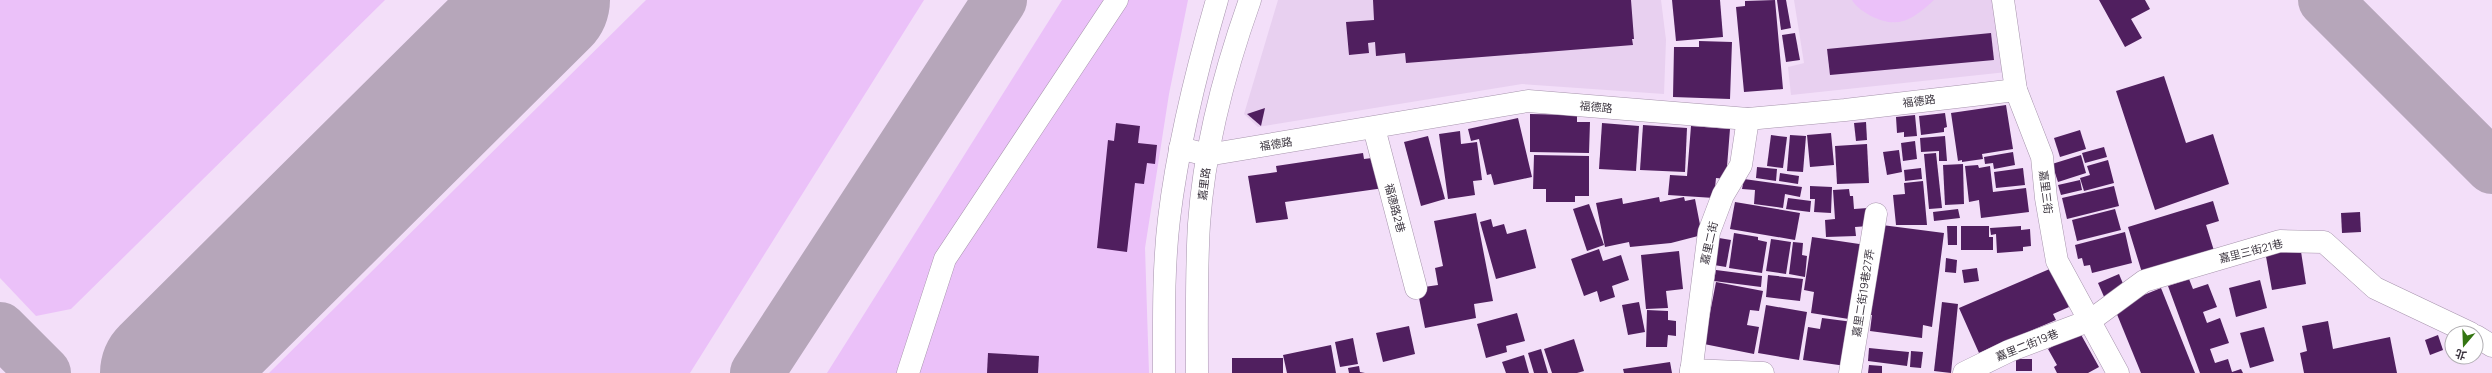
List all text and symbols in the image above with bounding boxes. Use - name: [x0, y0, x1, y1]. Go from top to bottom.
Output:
- street label: 福德路: [1902, 91, 1936, 110]
- street label: 福德路: [1579, 98, 1613, 115]
- street label: 福德路: [1258, 134, 1293, 153]
- street label: 嘉里路: [1194, 167, 1213, 201]
- street label: 嘉里三街: [2036, 169, 2057, 215]
- street label: 福德路2巷: [1382, 182, 1409, 234]
- street label: 嘉里二街: [1696, 220, 1721, 266]
- street label: 嘉里三街21巷: [2217, 235, 2285, 266]
- street label: 嘉里二街19巷27弄: [1848, 248, 1877, 338]
- street label: 嘉里二街19巷: [1993, 325, 2060, 364]
- north arrow: [2444, 325, 2484, 365]
- text: 北: [2453, 346, 2468, 364]

